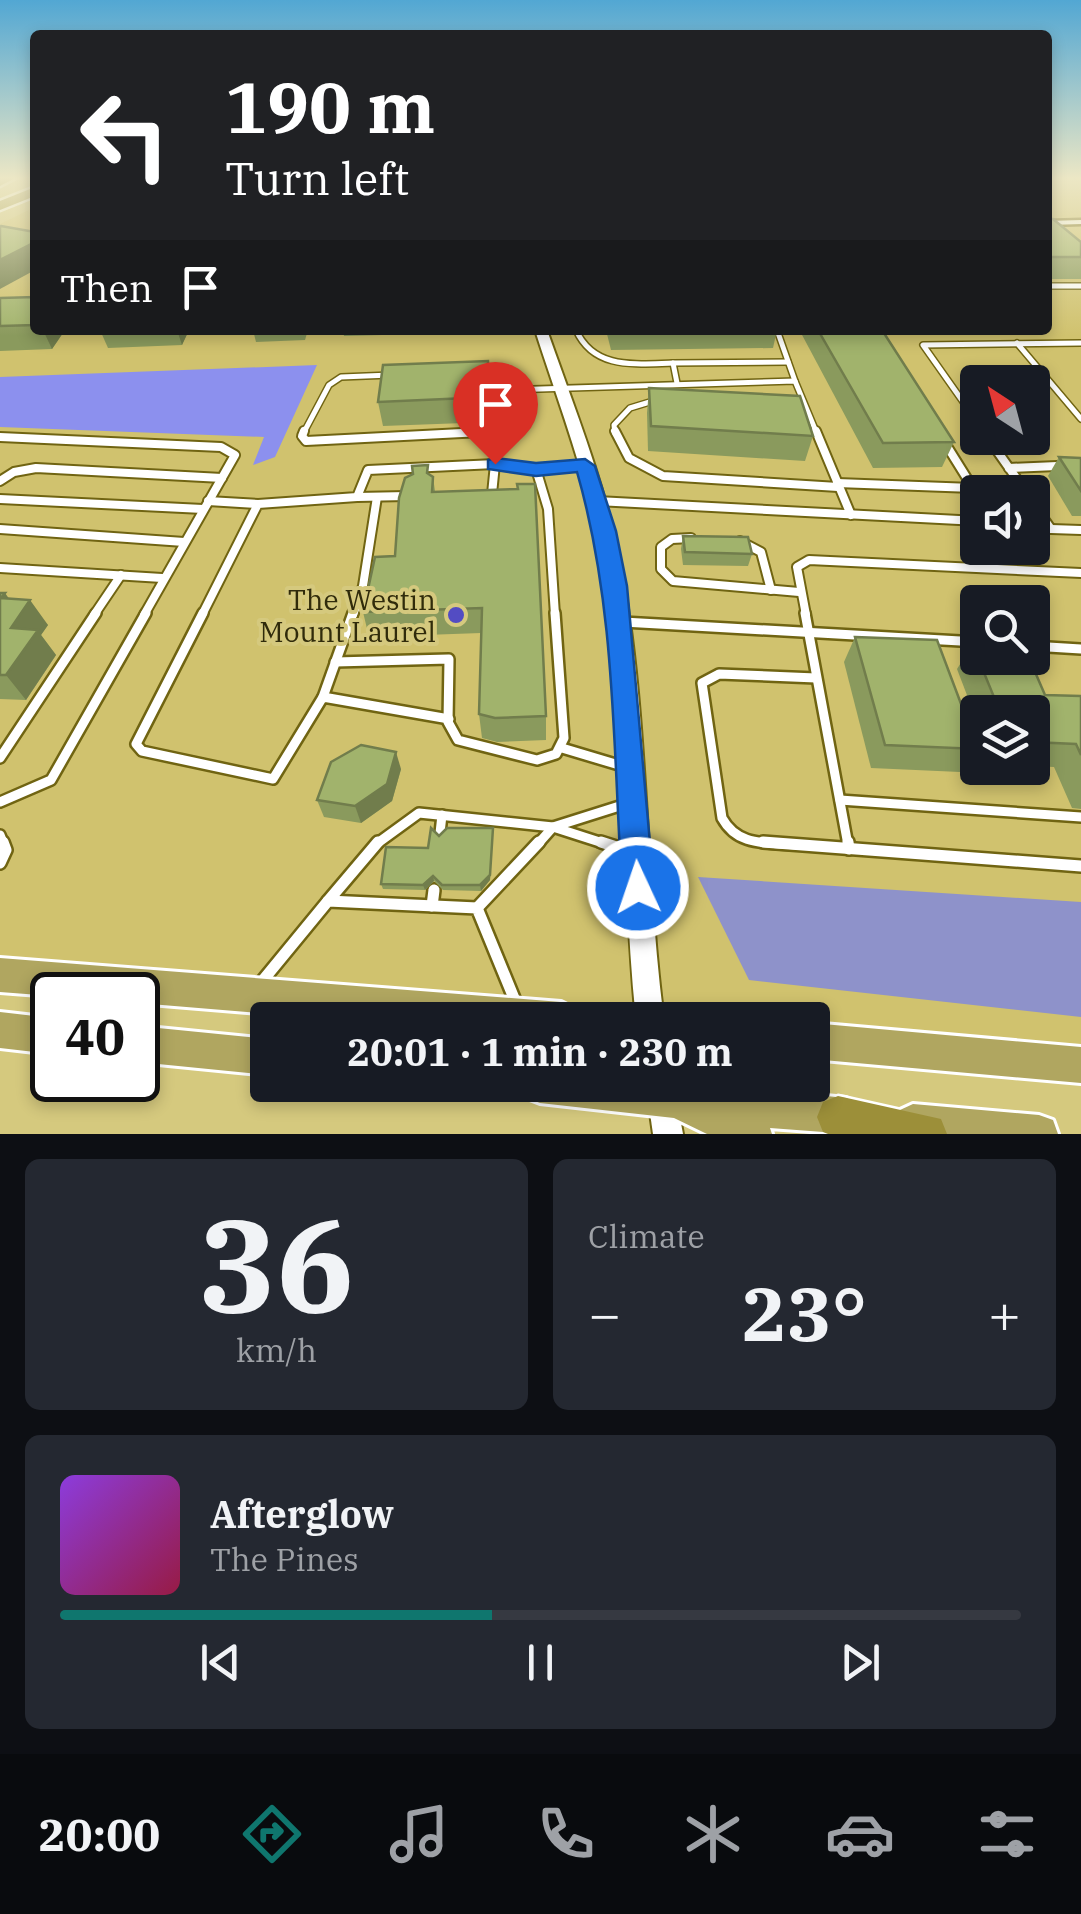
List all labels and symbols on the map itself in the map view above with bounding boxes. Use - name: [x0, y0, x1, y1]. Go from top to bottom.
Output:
- pin: [453, 362, 538, 465]
- north arrow: [960, 365, 1050, 455]
- place label: The Westin Mount Laurel: [259, 581, 436, 650]
- marker: The Westin Mount Laurel: [445, 604, 467, 626]
- position arrow: [586, 836, 690, 940]
- speed limit sign: 40: [30, 972, 160, 1102]

